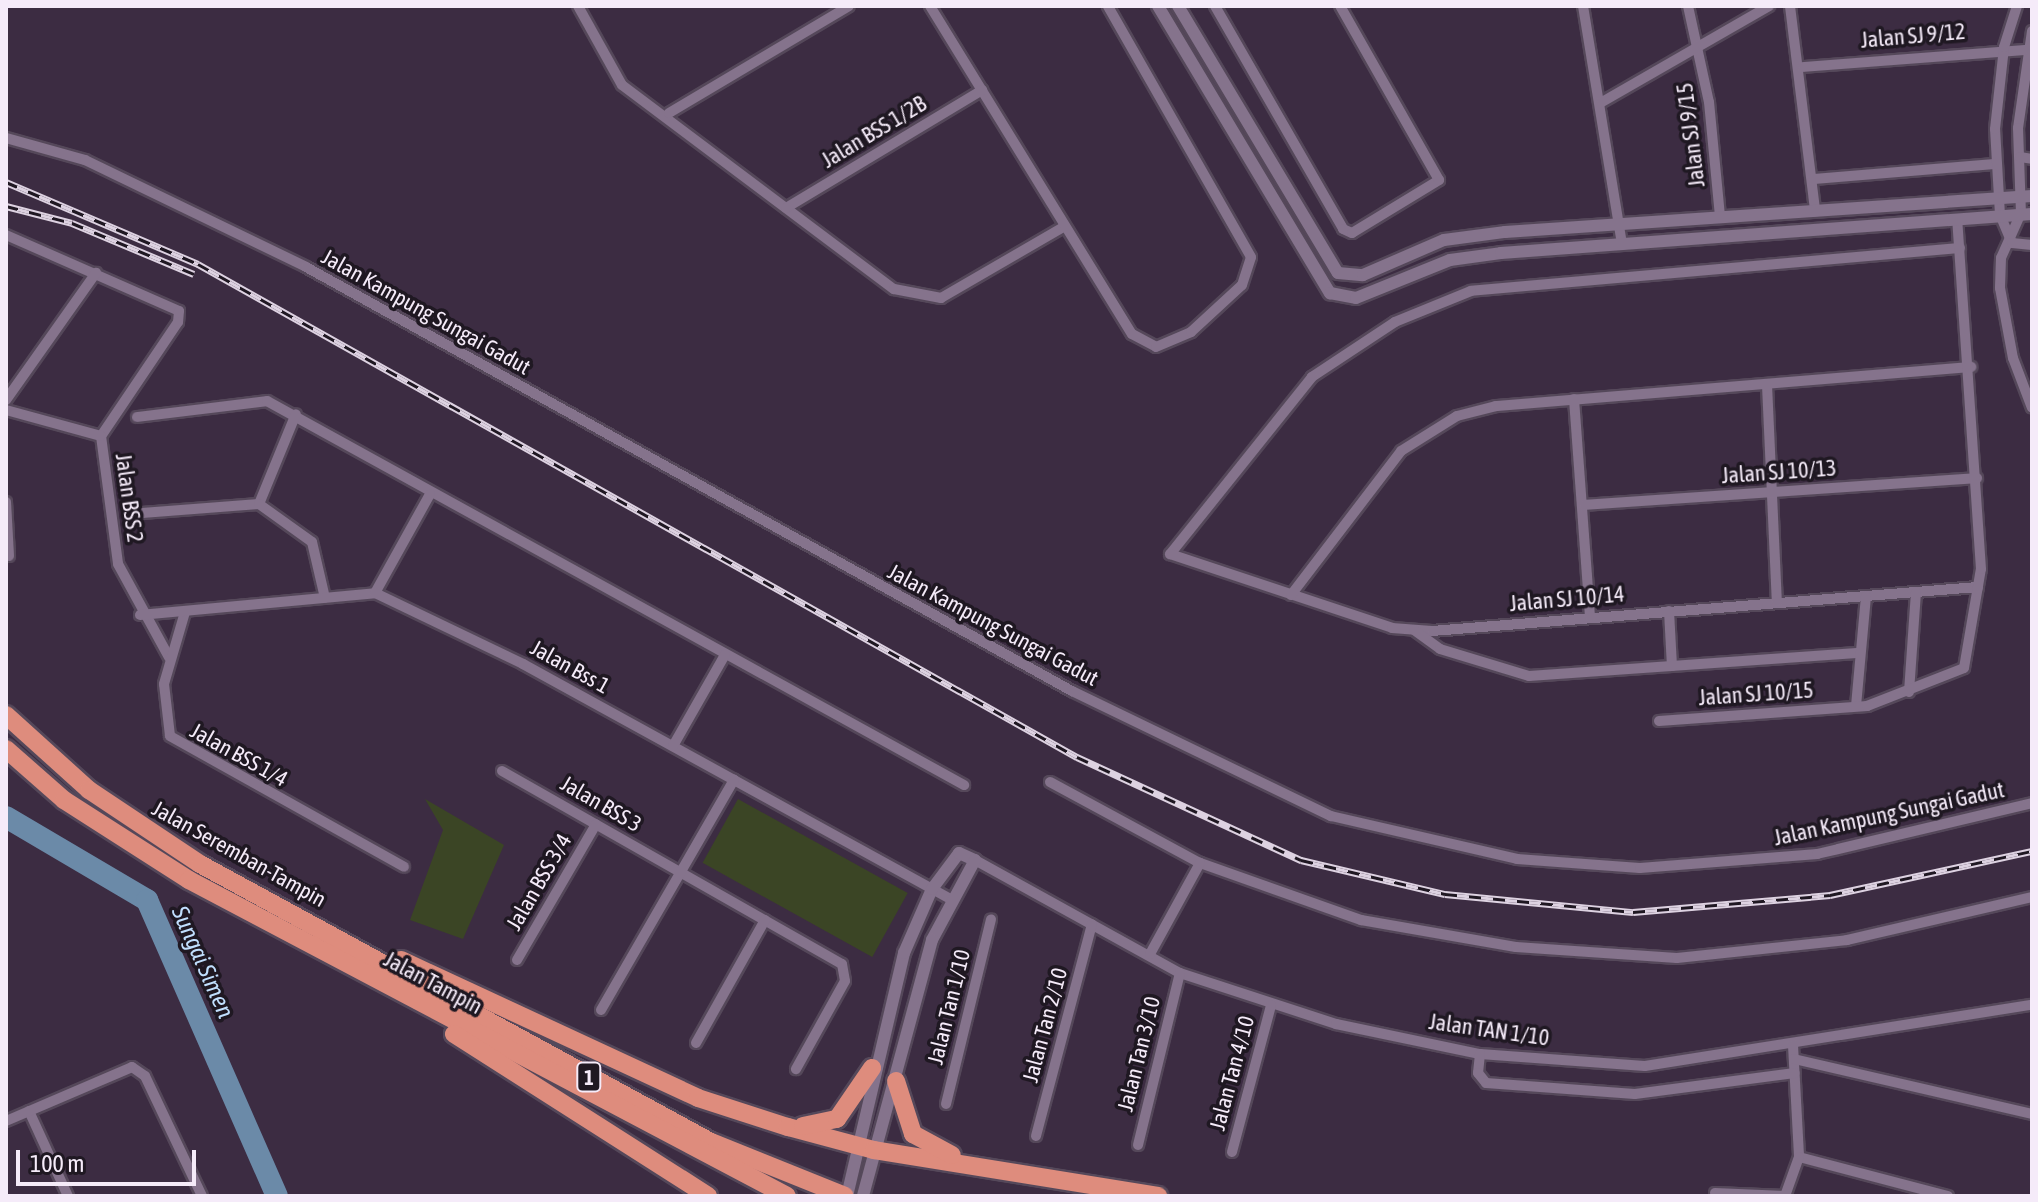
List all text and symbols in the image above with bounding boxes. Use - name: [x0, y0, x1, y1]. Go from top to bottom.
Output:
- street label: Jalan SJ 9/12: [1860, 18, 1966, 54]
- street label: Jalan SJ 9/15: [1672, 81, 1710, 189]
- street label: Jalan BSS 1/2B: [817, 90, 931, 174]
- street label: Jalan Kampung Sungai Gadut: [317, 244, 535, 380]
- street label: Jalan BSS 2: [110, 452, 148, 544]
- street label: Jalan SJ 10/13: [1721, 455, 1837, 489]
- street label: Jalan Kampung Sungai Gadut: [883, 558, 1103, 692]
- street label: Jalan SJ 10/14: [1509, 581, 1625, 617]
- street label: Jalan Bss 1: [526, 635, 614, 699]
- street label: Jalan SJ 10/15: [1698, 677, 1814, 711]
- street label: Jalan BSS 1/4: [186, 718, 292, 792]
- street label: Jalan BSS 3: [556, 770, 646, 838]
- street label: Jalan Kampung Sungai Gadut: [1771, 777, 2007, 851]
- street label: Jalan Seremban-Tampin: [147, 795, 331, 913]
- street label: Jalan BSS 3/4: [501, 829, 577, 935]
- water label: Sungai Simen: [166, 902, 240, 1022]
- street label: Jalan Tampin: [379, 946, 487, 1020]
- street label: Jalan Tan 1/10: [922, 947, 976, 1067]
- street label: Jalan Tan 2/10: [1017, 965, 1073, 1085]
- street label: Jalan Tan 3/10: [1112, 994, 1166, 1114]
- street label: Jalan TAN 1/10: [1427, 1009, 1551, 1051]
- street label: Jalan Tan 4/10: [1204, 1013, 1260, 1133]
- road number: 1: [575, 1061, 603, 1093]
- scale bar: [20, 1134, 200, 1184]
- text: 100 m: [30, 1150, 84, 1177]

